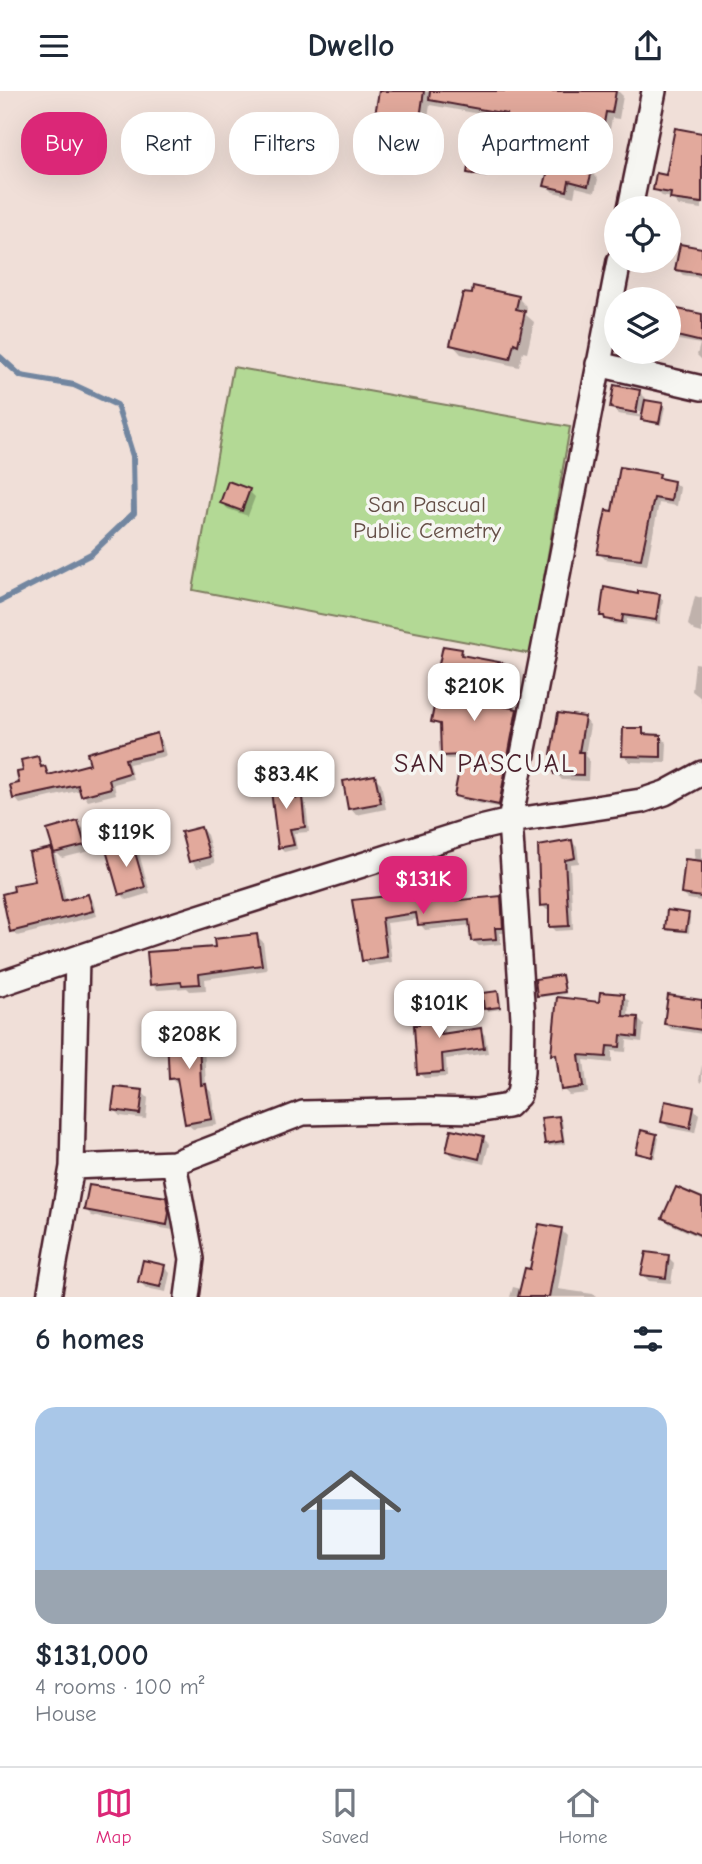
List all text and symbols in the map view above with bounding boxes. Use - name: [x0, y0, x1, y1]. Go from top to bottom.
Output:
- icon: menu: [35, 27, 73, 65]
- text: Dwello: [307, 27, 395, 64]
- icon: share: [629, 27, 667, 65]
- chip: Buy: [21, 112, 107, 175]
- chip: Rent: [121, 112, 215, 175]
- chip: Filters: [229, 112, 339, 175]
- chip: New: [353, 112, 444, 175]
- chip: Apartment: [458, 112, 613, 175]
- map controls: [604, 196, 681, 364]
- button: locate: [604, 196, 681, 273]
- button: layers: [604, 287, 681, 364]
- park label: San Pascual Public Cemetry: [353, 491, 502, 544]
- pin: $210K: [425, 663, 523, 723]
- text: $210K: [444, 672, 504, 699]
- district label: SAN PASCUAL: [394, 749, 576, 779]
- pin: $83.4K: [229, 751, 343, 811]
- text: $83.4K: [254, 760, 318, 787]
- pin: $119K: [77, 809, 175, 869]
- text: $119K: [98, 818, 154, 845]
- pin: $131K: [374, 857, 472, 916]
- text: $131K: [395, 865, 451, 892]
- pin: $101K: [390, 981, 488, 1040]
- text: $101K: [410, 989, 468, 1016]
- pin: $208K: [140, 1011, 238, 1071]
- text: $208K: [157, 1020, 221, 1047]
- icon: filters: [629, 1320, 667, 1358]
- text: 6 homes: [35, 1322, 144, 1357]
- icon: home: [288, 1452, 414, 1578]
- text: $131,000: [35, 1638, 149, 1673]
- text: 4 rooms · 100 m²: [35, 1673, 204, 1700]
- text: House: [35, 1700, 97, 1727]
- tab: Map: [95, 1784, 133, 1848]
- tab: Saved: [322, 1784, 369, 1848]
- tab: Home: [558, 1784, 607, 1848]

